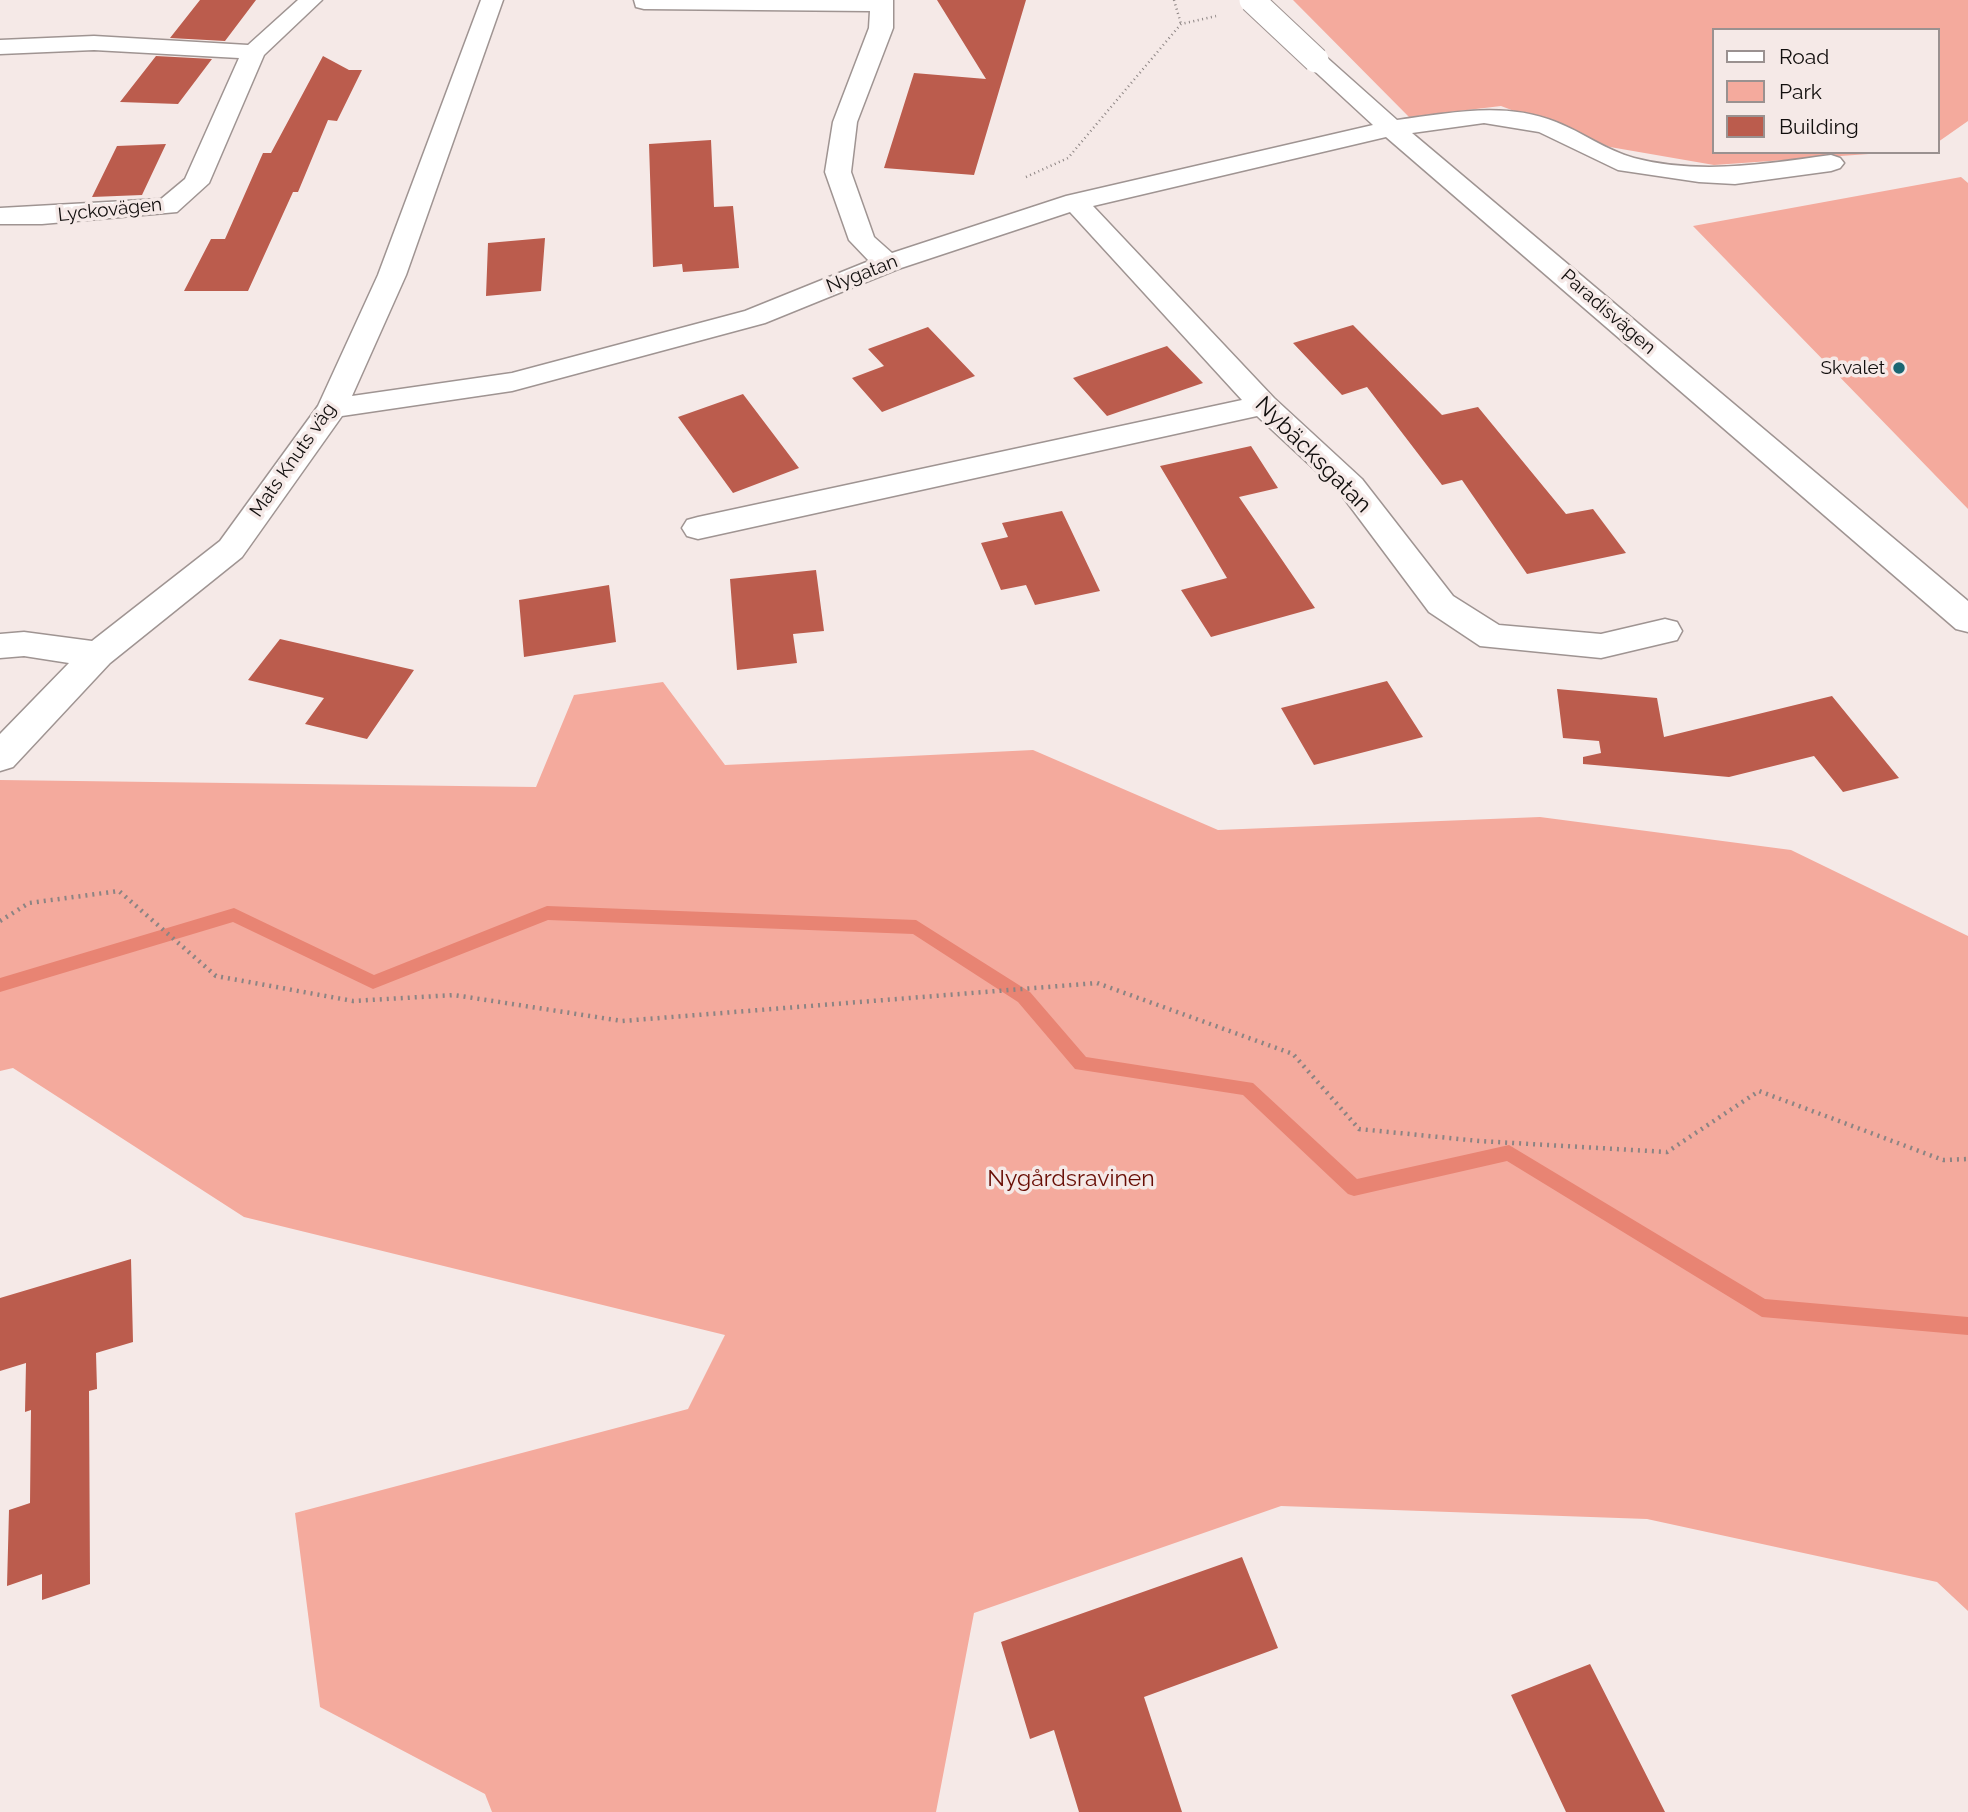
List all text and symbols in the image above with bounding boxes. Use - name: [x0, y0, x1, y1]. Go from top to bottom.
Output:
- legend: [1713, 28, 1940, 154]
- text: Road: [1779, 44, 1829, 69]
- text: Park: [1779, 79, 1822, 104]
- text: Building: [1779, 114, 1859, 139]
- street label: Lyckovägen: [57, 193, 163, 227]
- street label: Nygatan: [823, 250, 901, 298]
- street label: Paradisvägen: [1556, 265, 1660, 359]
- place label: Skvalet: [1821, 357, 1885, 379]
- marker: Skvalet: [1891, 360, 1907, 376]
- street label: Nybäcksgatan: [1249, 391, 1377, 519]
- street label: Mats Knuts väg: [245, 399, 341, 521]
- park label: Nygårdsravinen: [987, 1165, 1155, 1193]

